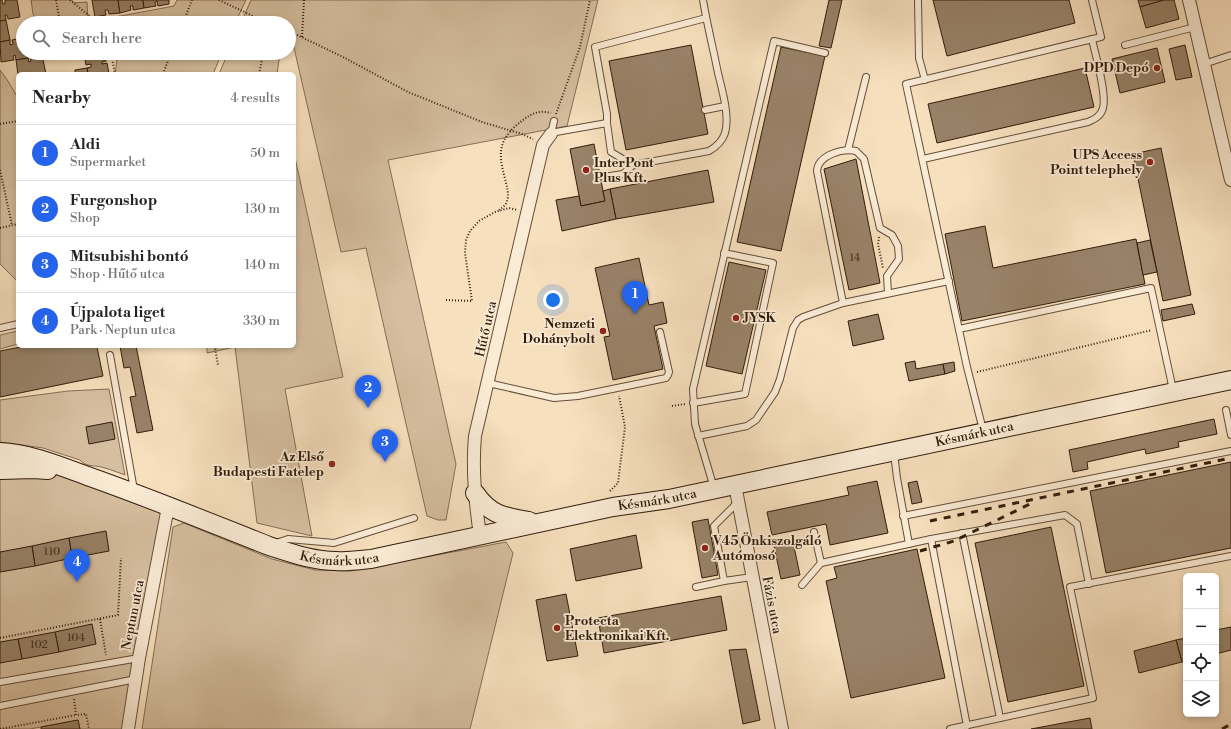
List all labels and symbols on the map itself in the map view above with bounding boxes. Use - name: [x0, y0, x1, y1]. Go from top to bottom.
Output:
- place label: DPD Depó: [1084, 60, 1149, 76]
- marker: DPD Depó: [1152, 63, 1162, 73]
- place label: UPS Access Point telephely: [1050, 147, 1142, 178]
- place label: InterPont Plus Kft.: [594, 155, 654, 186]
- marker: UPS Access Point telephely: [1145, 157, 1155, 167]
- marker: InterPont Plus Kft.: [581, 165, 591, 175]
- house number: 14: [850, 251, 861, 265]
- pin: 1: [622, 281, 648, 314]
- your location: [543, 290, 563, 310]
- street label: Hűtő utca: [472, 299, 500, 359]
- place label: JYSK: [742, 310, 777, 326]
- marker: JYSK: [731, 313, 741, 323]
- place label: Nemzeti Dohánybolt: [523, 316, 595, 347]
- marker: Nemzeti Dohánybolt: [598, 326, 608, 336]
- pin: 2: [355, 375, 381, 408]
- street label: Késmárk utca: [934, 418, 1015, 450]
- pin: 3: [372, 429, 398, 462]
- place label: Az Első Budapesti Fatelep: [213, 449, 324, 480]
- marker: Az Első Budapesti Fatelep: [327, 459, 337, 469]
- street label: Késmárk utca: [617, 485, 699, 514]
- place label: V45 Önkiszolgáló Autómosó: [712, 532, 822, 564]
- marker: V45 Önkiszolgáló Autómosó: [700, 543, 710, 553]
- house number: 110: [44, 545, 60, 559]
- street label: Késmárk utca: [298, 548, 381, 569]
- pin: 4: [64, 549, 90, 582]
- street label: Fázis utca: [759, 575, 785, 636]
- street label: Neptun utca: [118, 578, 148, 651]
- place label: Protecta Elektronikai Kft.: [565, 613, 669, 644]
- marker: Protecta Elektronikai Kft.: [552, 623, 562, 633]
- house number: 104: [67, 631, 86, 645]
- house number: 102: [30, 638, 48, 652]

